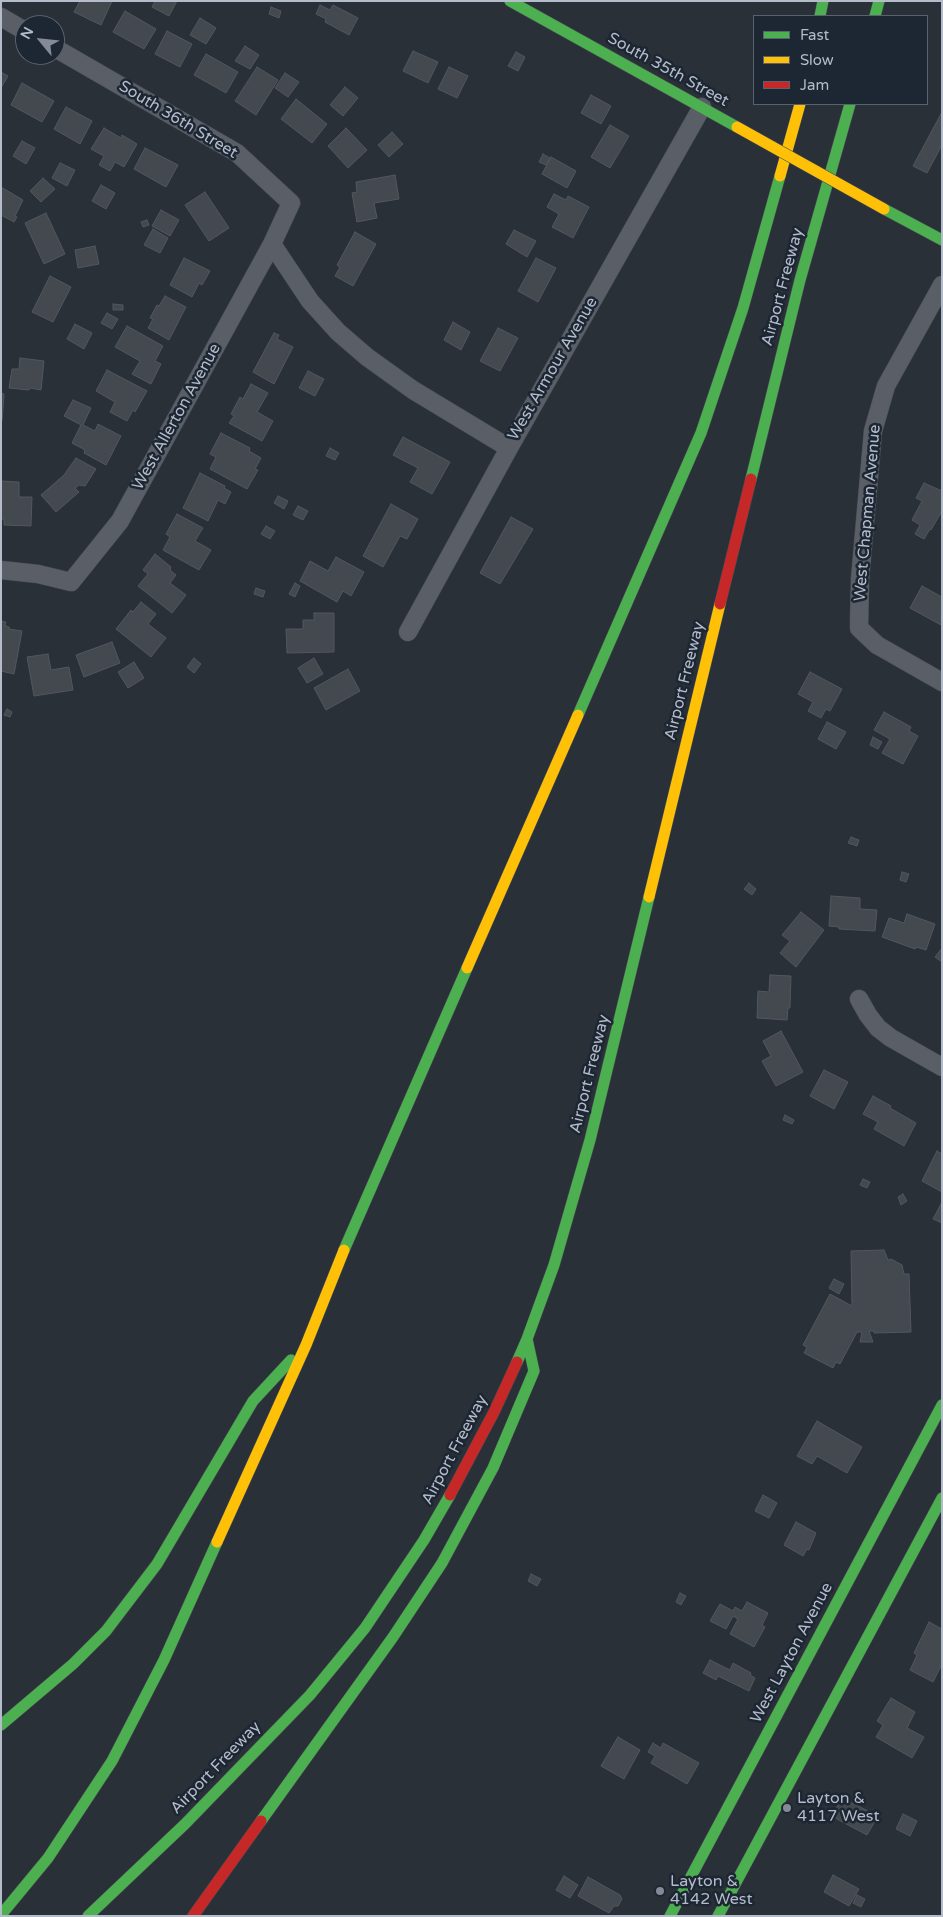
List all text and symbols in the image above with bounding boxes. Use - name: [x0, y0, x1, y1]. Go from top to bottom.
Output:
- north arrow: [15, 15, 65, 65]
- legend: [753, 15, 928, 105]
- text: N: [17, 24, 37, 42]
- text: Fast: [800, 26, 829, 44]
- street label: South 35th Street: [604, 29, 732, 111]
- text: Slow: [800, 51, 834, 69]
- text: Jam: [800, 76, 829, 94]
- street label: South 36th Street: [115, 77, 241, 163]
- street label: Airport Freeway: [758, 226, 808, 348]
- street label: West Armour Avenue: [504, 294, 602, 444]
- street label: West Allerton Avenue: [129, 341, 225, 493]
- street label: West Chapman Avenue: [851, 424, 885, 602]
- street label: Airport Freeway: [661, 620, 709, 742]
- street label: Airport Freeway: [566, 1013, 614, 1135]
- street label: Airport Freeway: [418, 1392, 492, 1508]
- street label: West Layton Avenue: [747, 1579, 837, 1727]
- street label: Airport Freeway: [167, 1718, 265, 1818]
- place label: Layton & 4117 West: [797, 1789, 880, 1827]
- marker: Layton & 4117 West: [781, 1802, 793, 1814]
- place label: Layton & 4142 West: [670, 1872, 753, 1910]
- marker: Layton & 4142 West: [654, 1885, 666, 1897]

